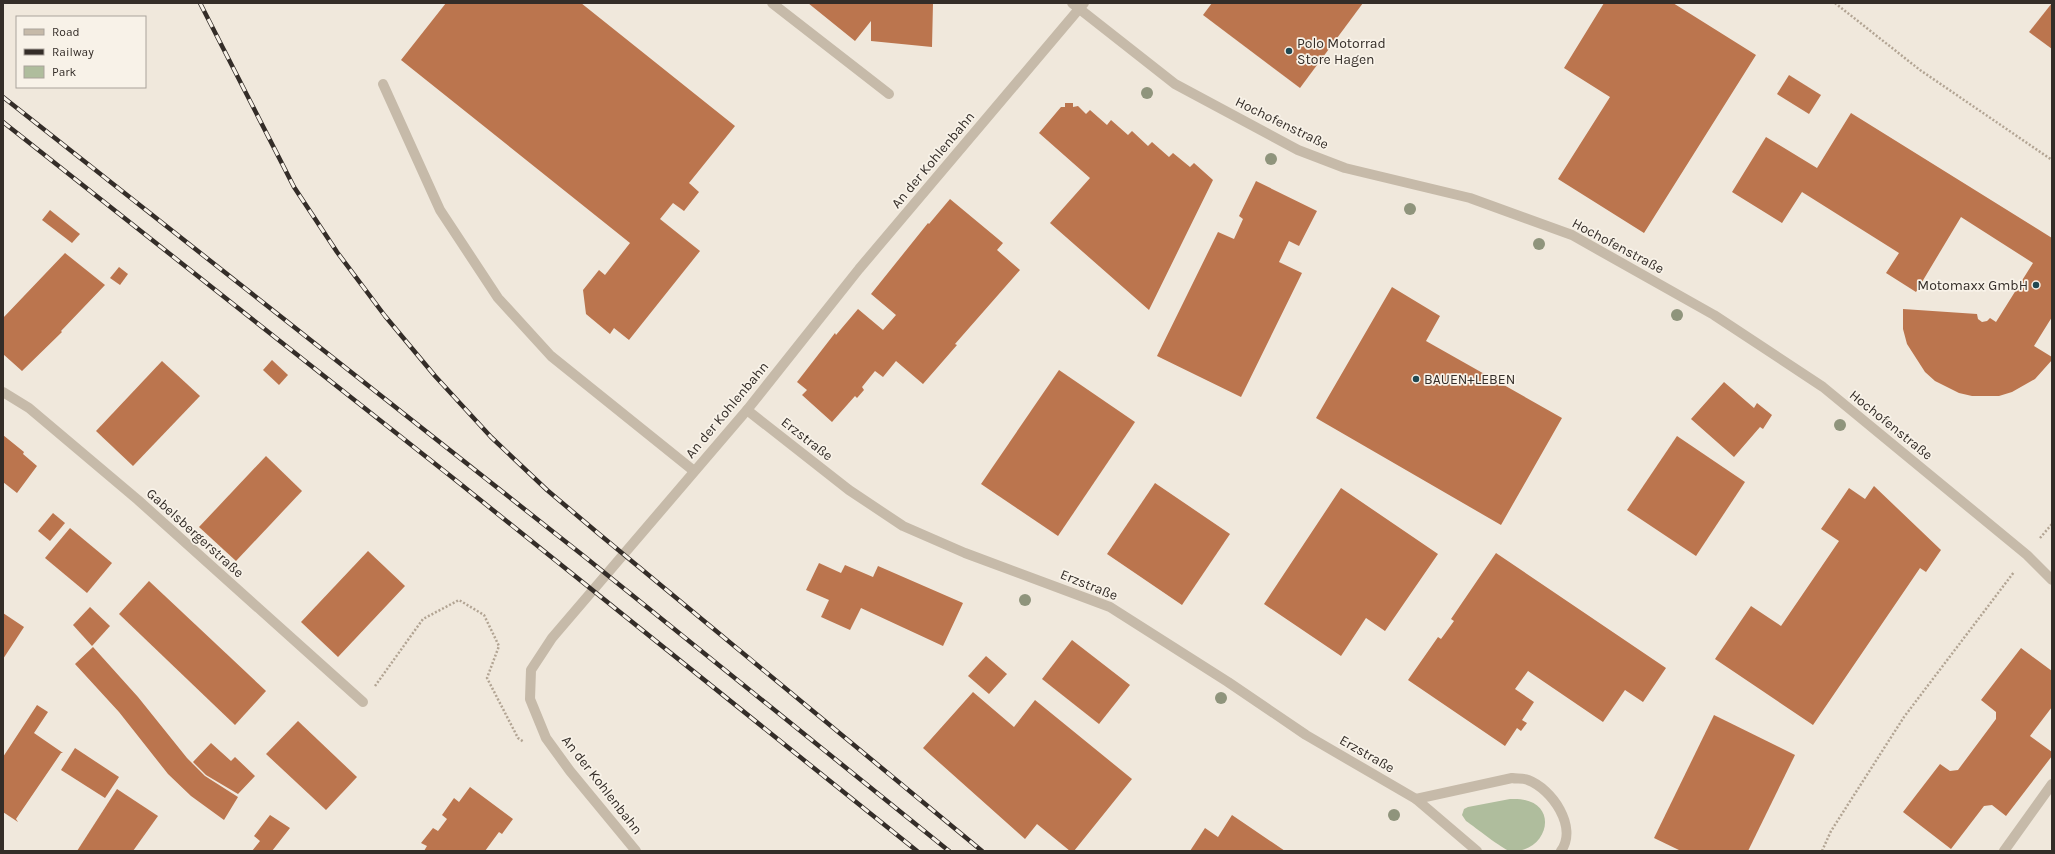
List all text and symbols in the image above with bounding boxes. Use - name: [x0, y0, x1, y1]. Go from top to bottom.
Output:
- legend: [16, 16, 146, 88]
- text: Road: [52, 25, 80, 39]
- place label: Polo Motorrad Store Hagen: [1297, 35, 1386, 68]
- text: Railway: [52, 45, 94, 59]
- marker: Polo Motorrad Store Hagen: [1284, 46, 1294, 56]
- text: Park: [52, 65, 77, 79]
- street label: Hochofenstraße: [1232, 93, 1332, 153]
- street label: An der Kohlenbahn: [888, 108, 978, 212]
- street label: Hochofenstraße: [1569, 215, 1667, 277]
- place label: Motomaxx GmbH: [1917, 277, 2028, 294]
- marker: Motomaxx GmbH: [2031, 280, 2041, 290]
- street label: An der Kohlenbahn: [682, 358, 772, 462]
- place label: BAUEN+LEBEN: [1424, 371, 1515, 388]
- marker: BAUEN+LEBEN: [1411, 374, 1421, 384]
- street label: Hochofenstraße: [1846, 386, 1936, 464]
- street label: Erzstraße: [778, 414, 836, 464]
- street label: Gabelsbergerstraße: [143, 485, 247, 581]
- street label: Erzstraße: [1058, 566, 1120, 604]
- street label: Erzstraße: [1336, 731, 1398, 777]
- street label: An der Kohlenbahn: [558, 732, 646, 838]

